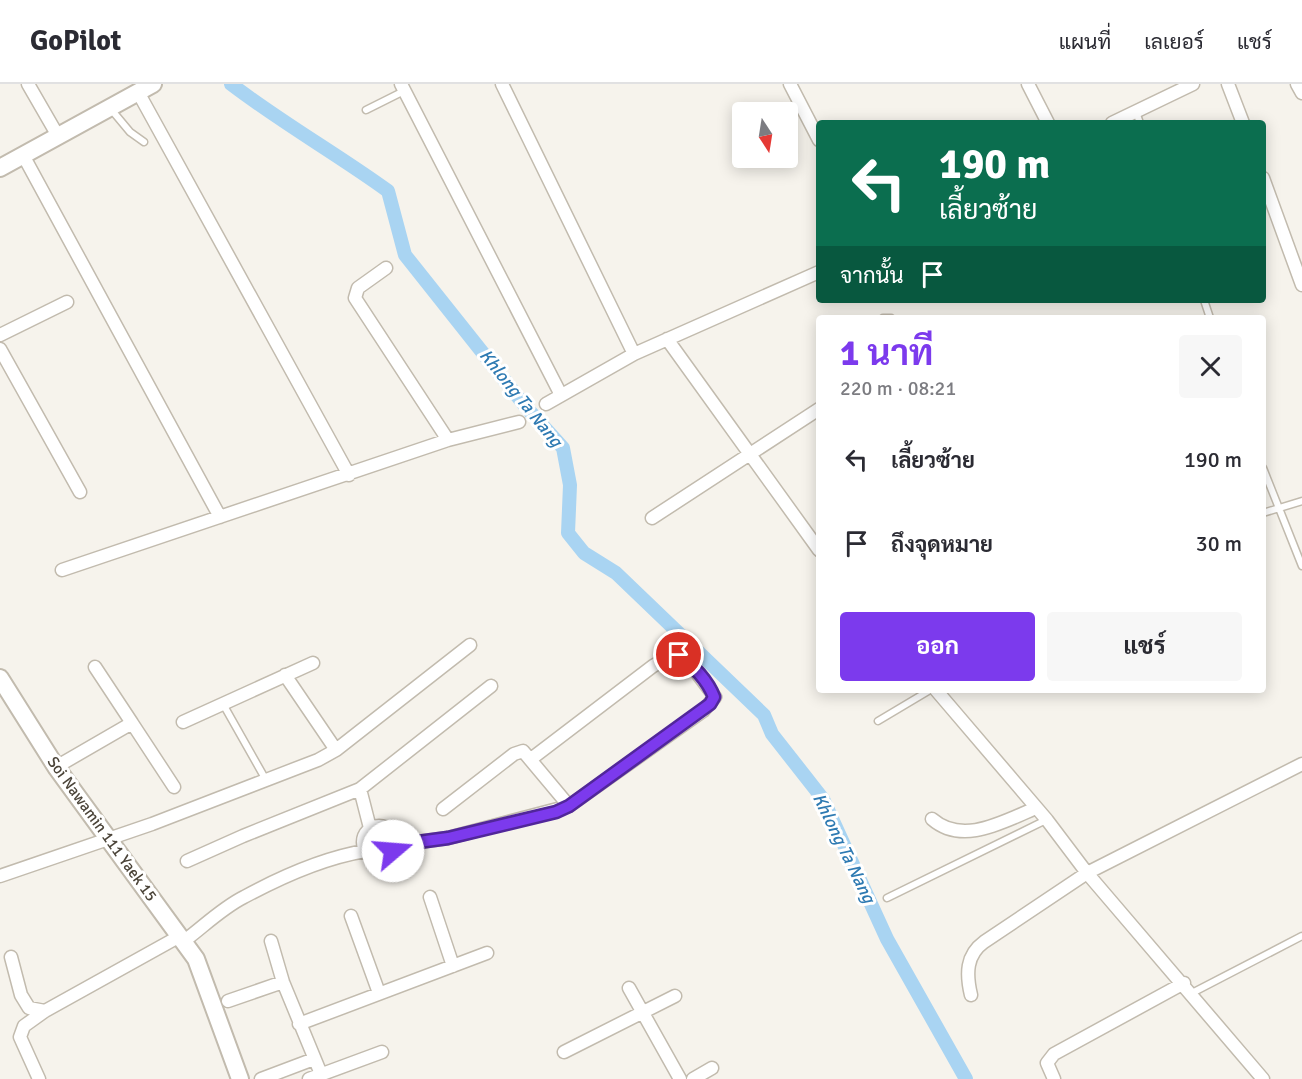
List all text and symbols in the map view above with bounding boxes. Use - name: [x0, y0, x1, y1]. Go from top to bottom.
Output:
- text: GoPilot: [30, 24, 121, 58]
- text: แผนที่: [1059, 29, 1111, 55]
- text: เลเยอร์: [1144, 29, 1204, 55]
- text: แชร์: [1237, 29, 1272, 55]
- north arrow: [732, 102, 798, 168]
- map controls: [732, 102, 798, 168]
- text: 190 m: [939, 139, 1050, 190]
- icon: left: [840, 144, 918, 222]
- text: เลี้ยวซ้าย: [939, 194, 1037, 227]
- icon: arrive: [916, 258, 949, 291]
- text: จากนั้น: [840, 262, 904, 289]
- text: 1 นาที: [840, 331, 934, 376]
- button: close: [1179, 335, 1242, 398]
- water label: Khlong Ta Nang: [475, 345, 568, 453]
- text: 220 m · 08:21: [840, 376, 956, 401]
- icon: left: [840, 443, 873, 476]
- text: 190 m: [1184, 446, 1242, 473]
- text: เลี้ยวซ้าย: [891, 447, 975, 474]
- icon: arrive: [840, 527, 873, 560]
- text: 30 m: [1196, 530, 1242, 557]
- text: ถึงจุดหมาย: [891, 531, 993, 558]
- button: ออก: [840, 612, 1035, 681]
- button: แชร์: [1047, 612, 1242, 681]
- pin: [653, 629, 704, 680]
- icon: arrive: [662, 638, 695, 671]
- street label: Soi Nawamin 111 Yaek 15: [43, 753, 161, 905]
- water label: Khlong Ta Nang: [808, 789, 881, 908]
- position arrow: [361, 819, 425, 883]

